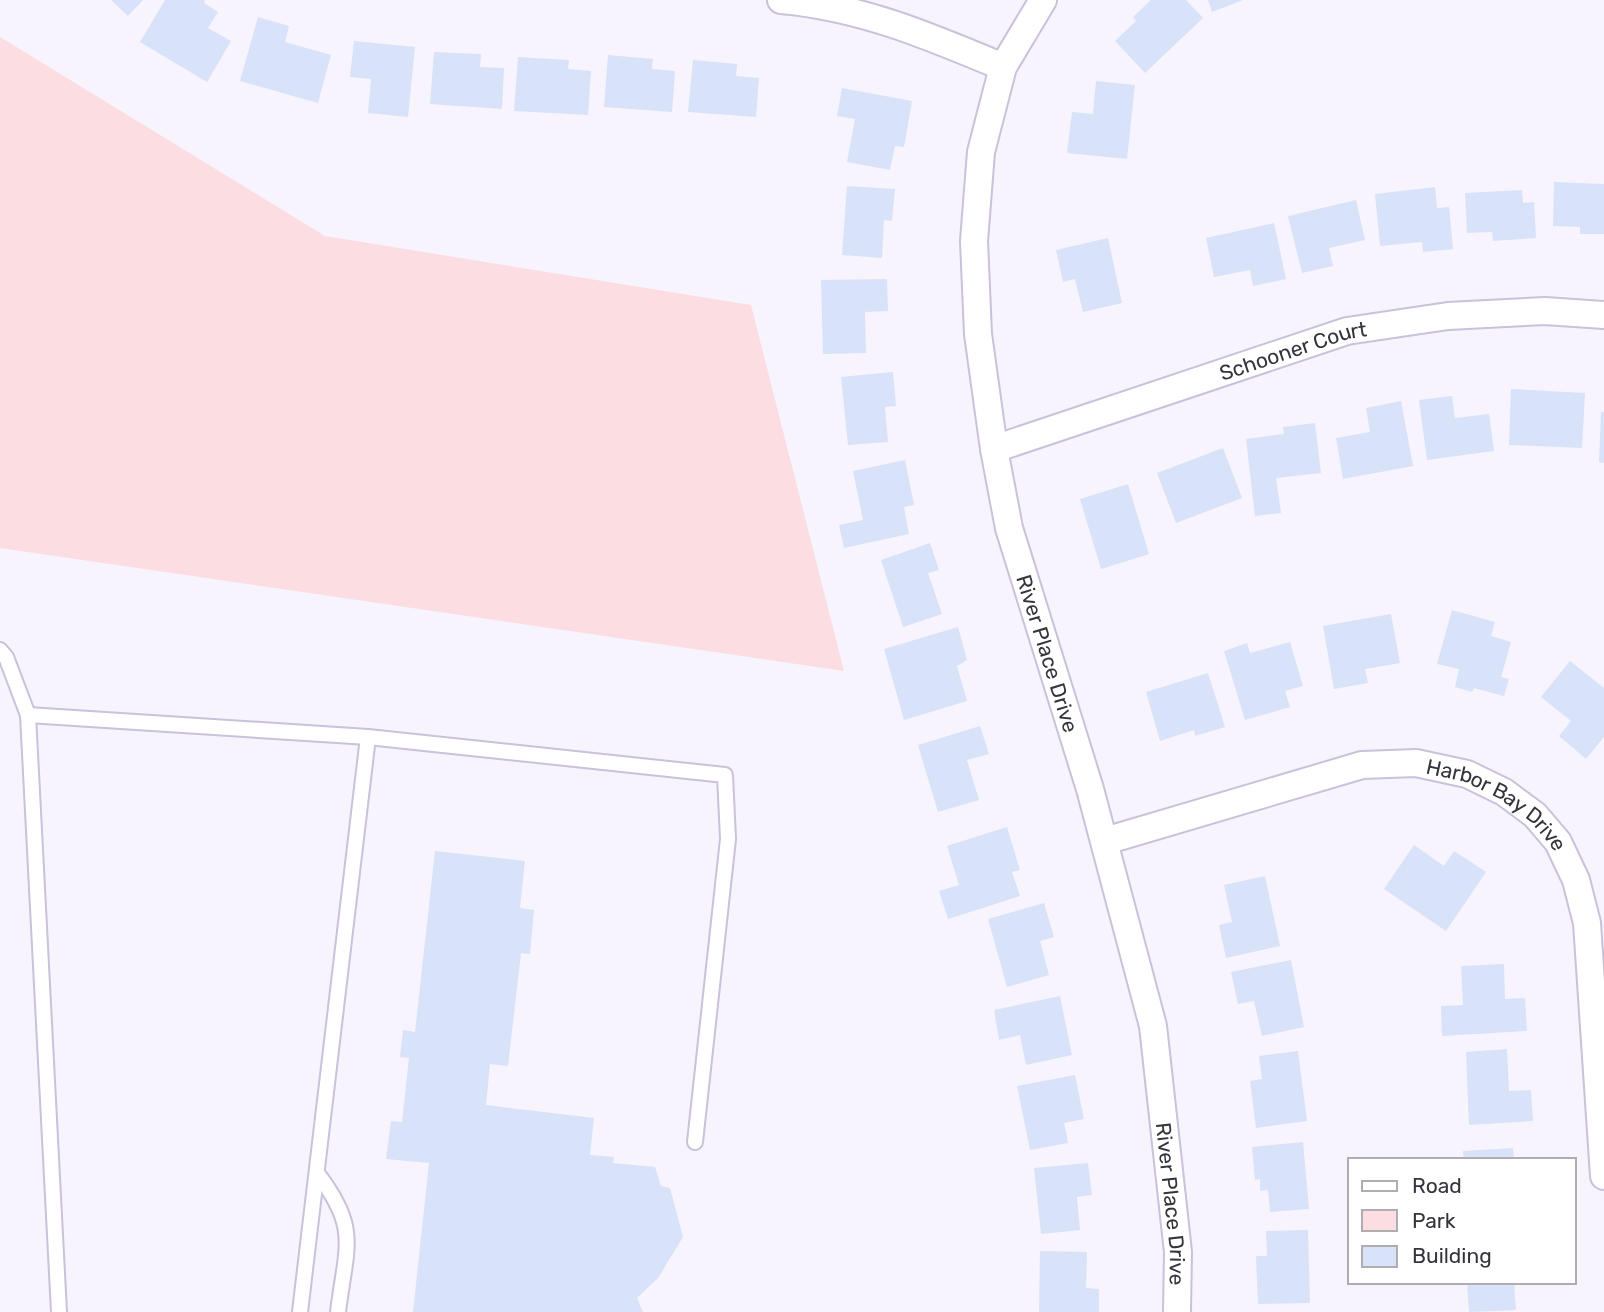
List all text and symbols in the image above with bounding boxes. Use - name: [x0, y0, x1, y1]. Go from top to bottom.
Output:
- street label: Schooner Court: [1216, 316, 1368, 385]
- street label: River Place Drive: [1012, 571, 1084, 735]
- street label: Harbor Bay Drive: [1424, 753, 1573, 854]
- street label: River Place Drive: [1151, 1121, 1191, 1286]
- legend: [1348, 1158, 1576, 1284]
- text: Road: [1412, 1173, 1462, 1198]
- text: Park: [1412, 1208, 1456, 1233]
- text: Building: [1412, 1243, 1492, 1268]

